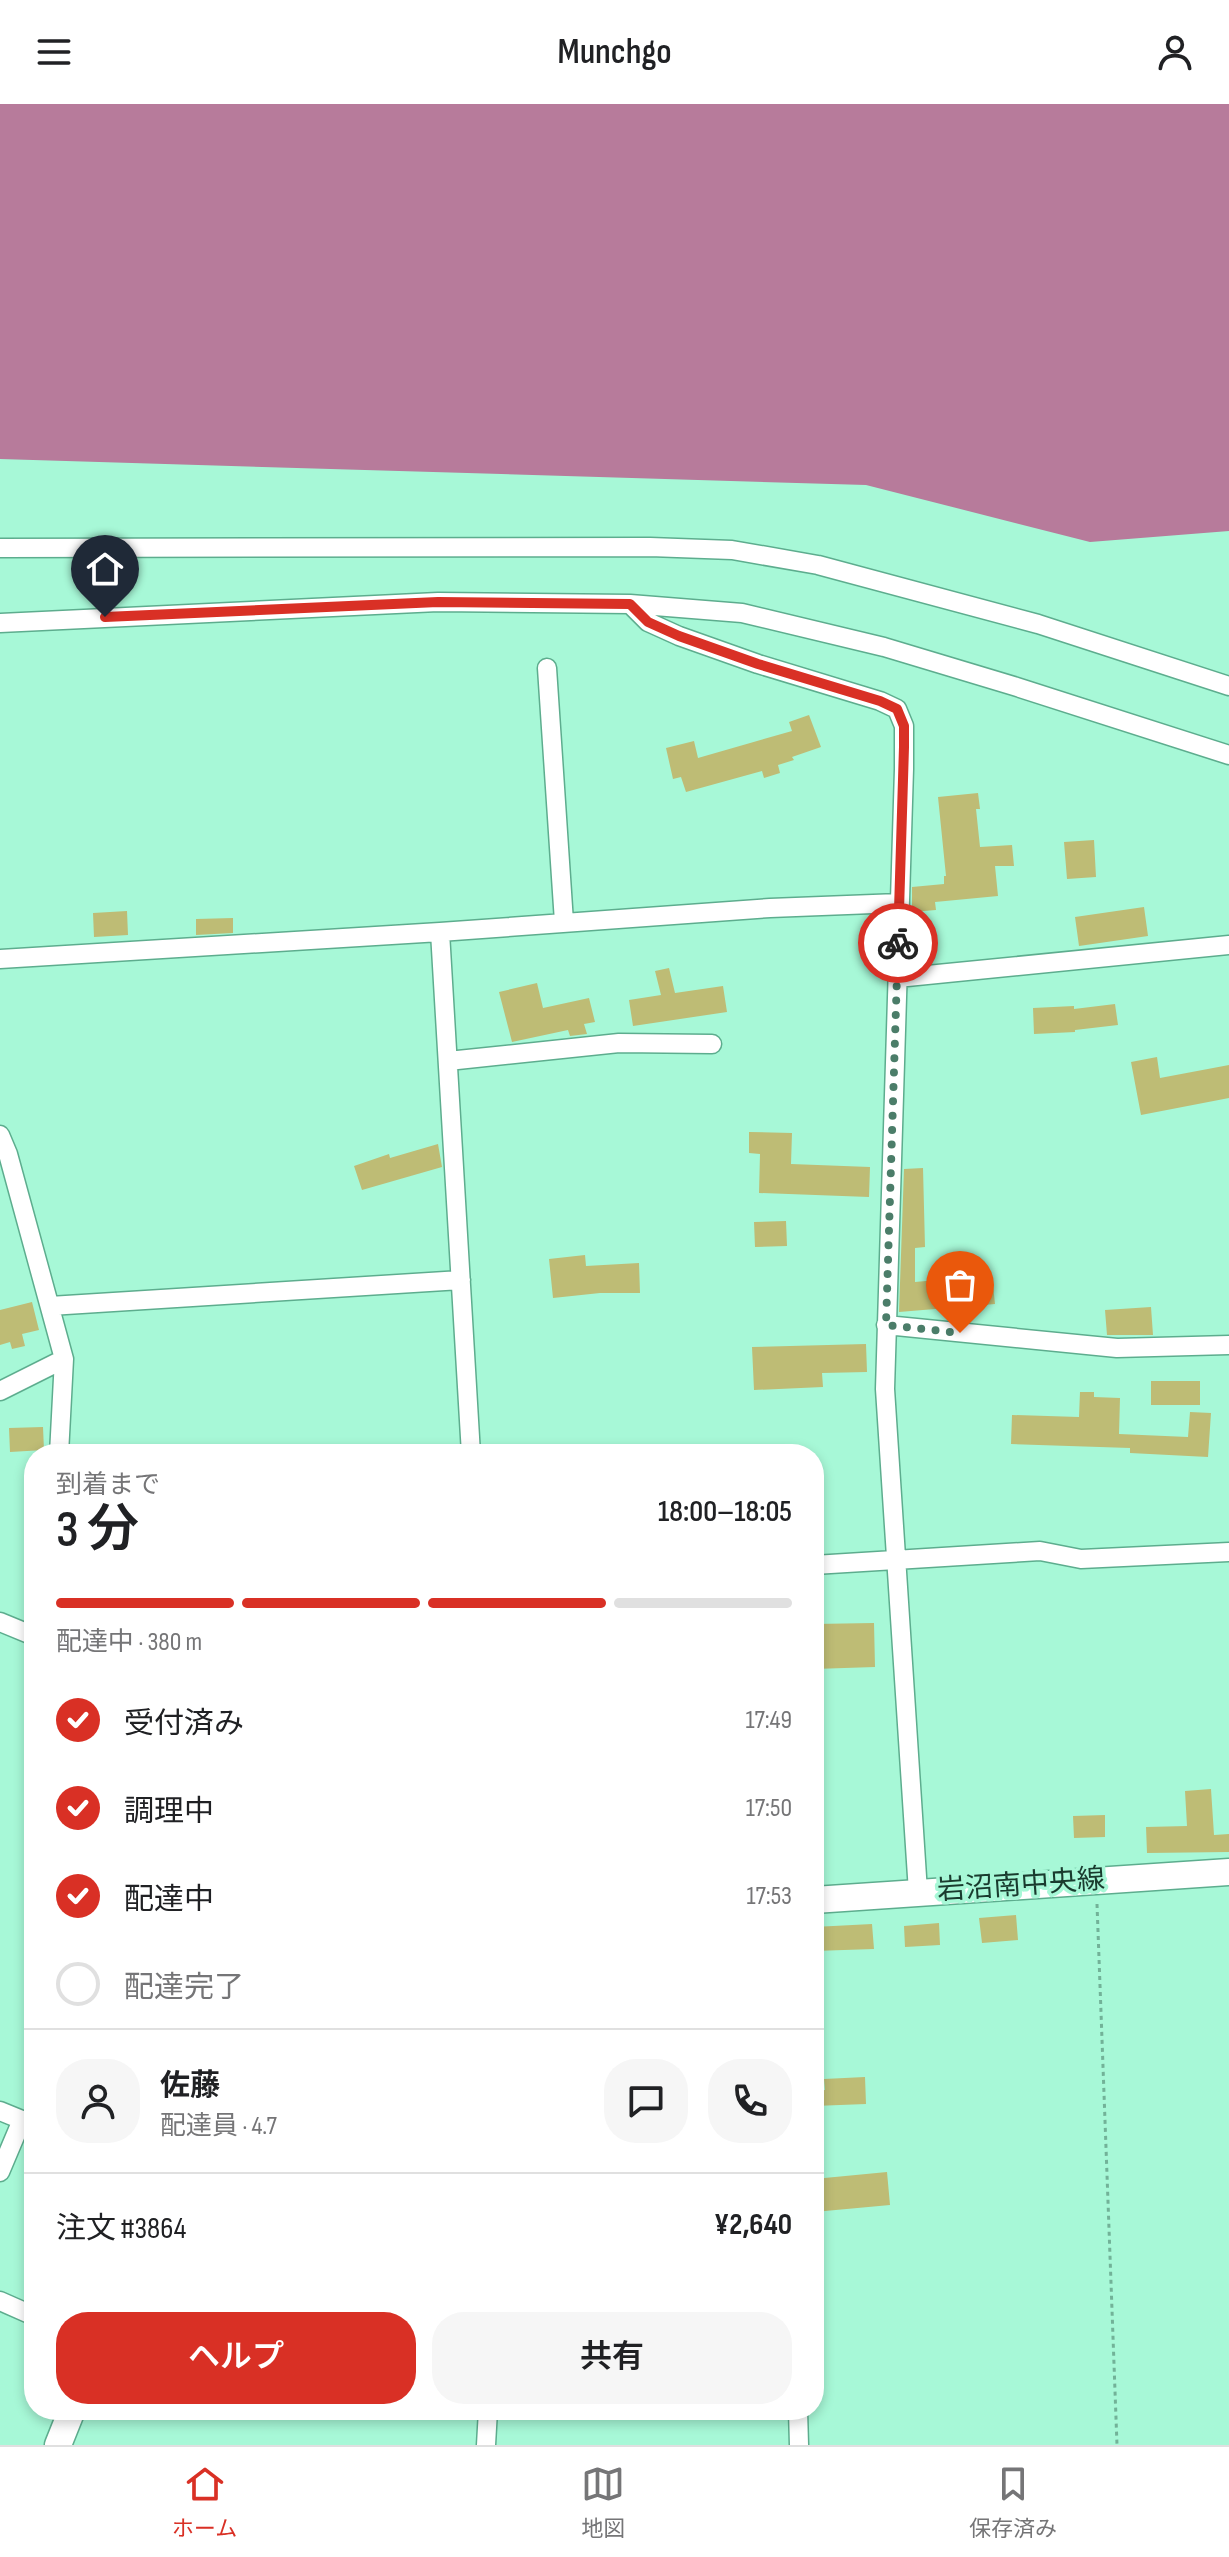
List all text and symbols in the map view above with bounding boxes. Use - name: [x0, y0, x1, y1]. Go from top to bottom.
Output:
- icon: menu: [32, 30, 76, 74]
- icon: person: [1153, 30, 1197, 74]
- text: Munchgo: [557, 31, 672, 74]
- pin: [71, 535, 139, 617]
- icon: home: [83, 547, 127, 591]
- courier: [858, 903, 938, 983]
- icon: bike: [876, 921, 920, 965]
- pin: [926, 1251, 994, 1333]
- icon: bag: [938, 1263, 982, 1307]
- text: 到着まで: [56, 1470, 160, 1501]
- text: 18:00–18:05: [658, 1494, 792, 1530]
- text: 3 分: [56, 1499, 139, 1562]
- text: 配達中 · 380 m: [56, 1627, 202, 1658]
- icon: check: [56, 1698, 100, 1742]
- text: 17:49: [745, 1705, 792, 1736]
- text: 受付済み: [124, 1706, 244, 1742]
- icon: check: [56, 1786, 100, 1830]
- text: 17:50: [746, 1793, 792, 1824]
- text: 調理中: [124, 1794, 214, 1830]
- street label: 岩沼南中央線: [936, 1863, 1106, 1907]
- icon: check: [56, 1874, 100, 1918]
- text: 17:53: [746, 1881, 792, 1912]
- text: 配達中: [124, 1882, 214, 1918]
- text: 配達完了: [124, 1970, 244, 2006]
- button: person: [56, 2059, 140, 2143]
- button: chat: [604, 2059, 688, 2143]
- button: phone: [708, 2059, 792, 2143]
- text: 佐藤: [160, 2068, 220, 2104]
- text: 配達員 · 4.7: [160, 2111, 277, 2142]
- text: ¥2,640: [714, 2207, 792, 2243]
- text: 注文 #3864: [56, 2211, 186, 2247]
- button: ヘルプ: [56, 2312, 416, 2404]
- button: 共有: [432, 2312, 792, 2404]
- tab: ホーム: [172, 2462, 237, 2543]
- tab: 地図: [581, 2462, 625, 2543]
- tab: 保存済み: [969, 2462, 1057, 2543]

